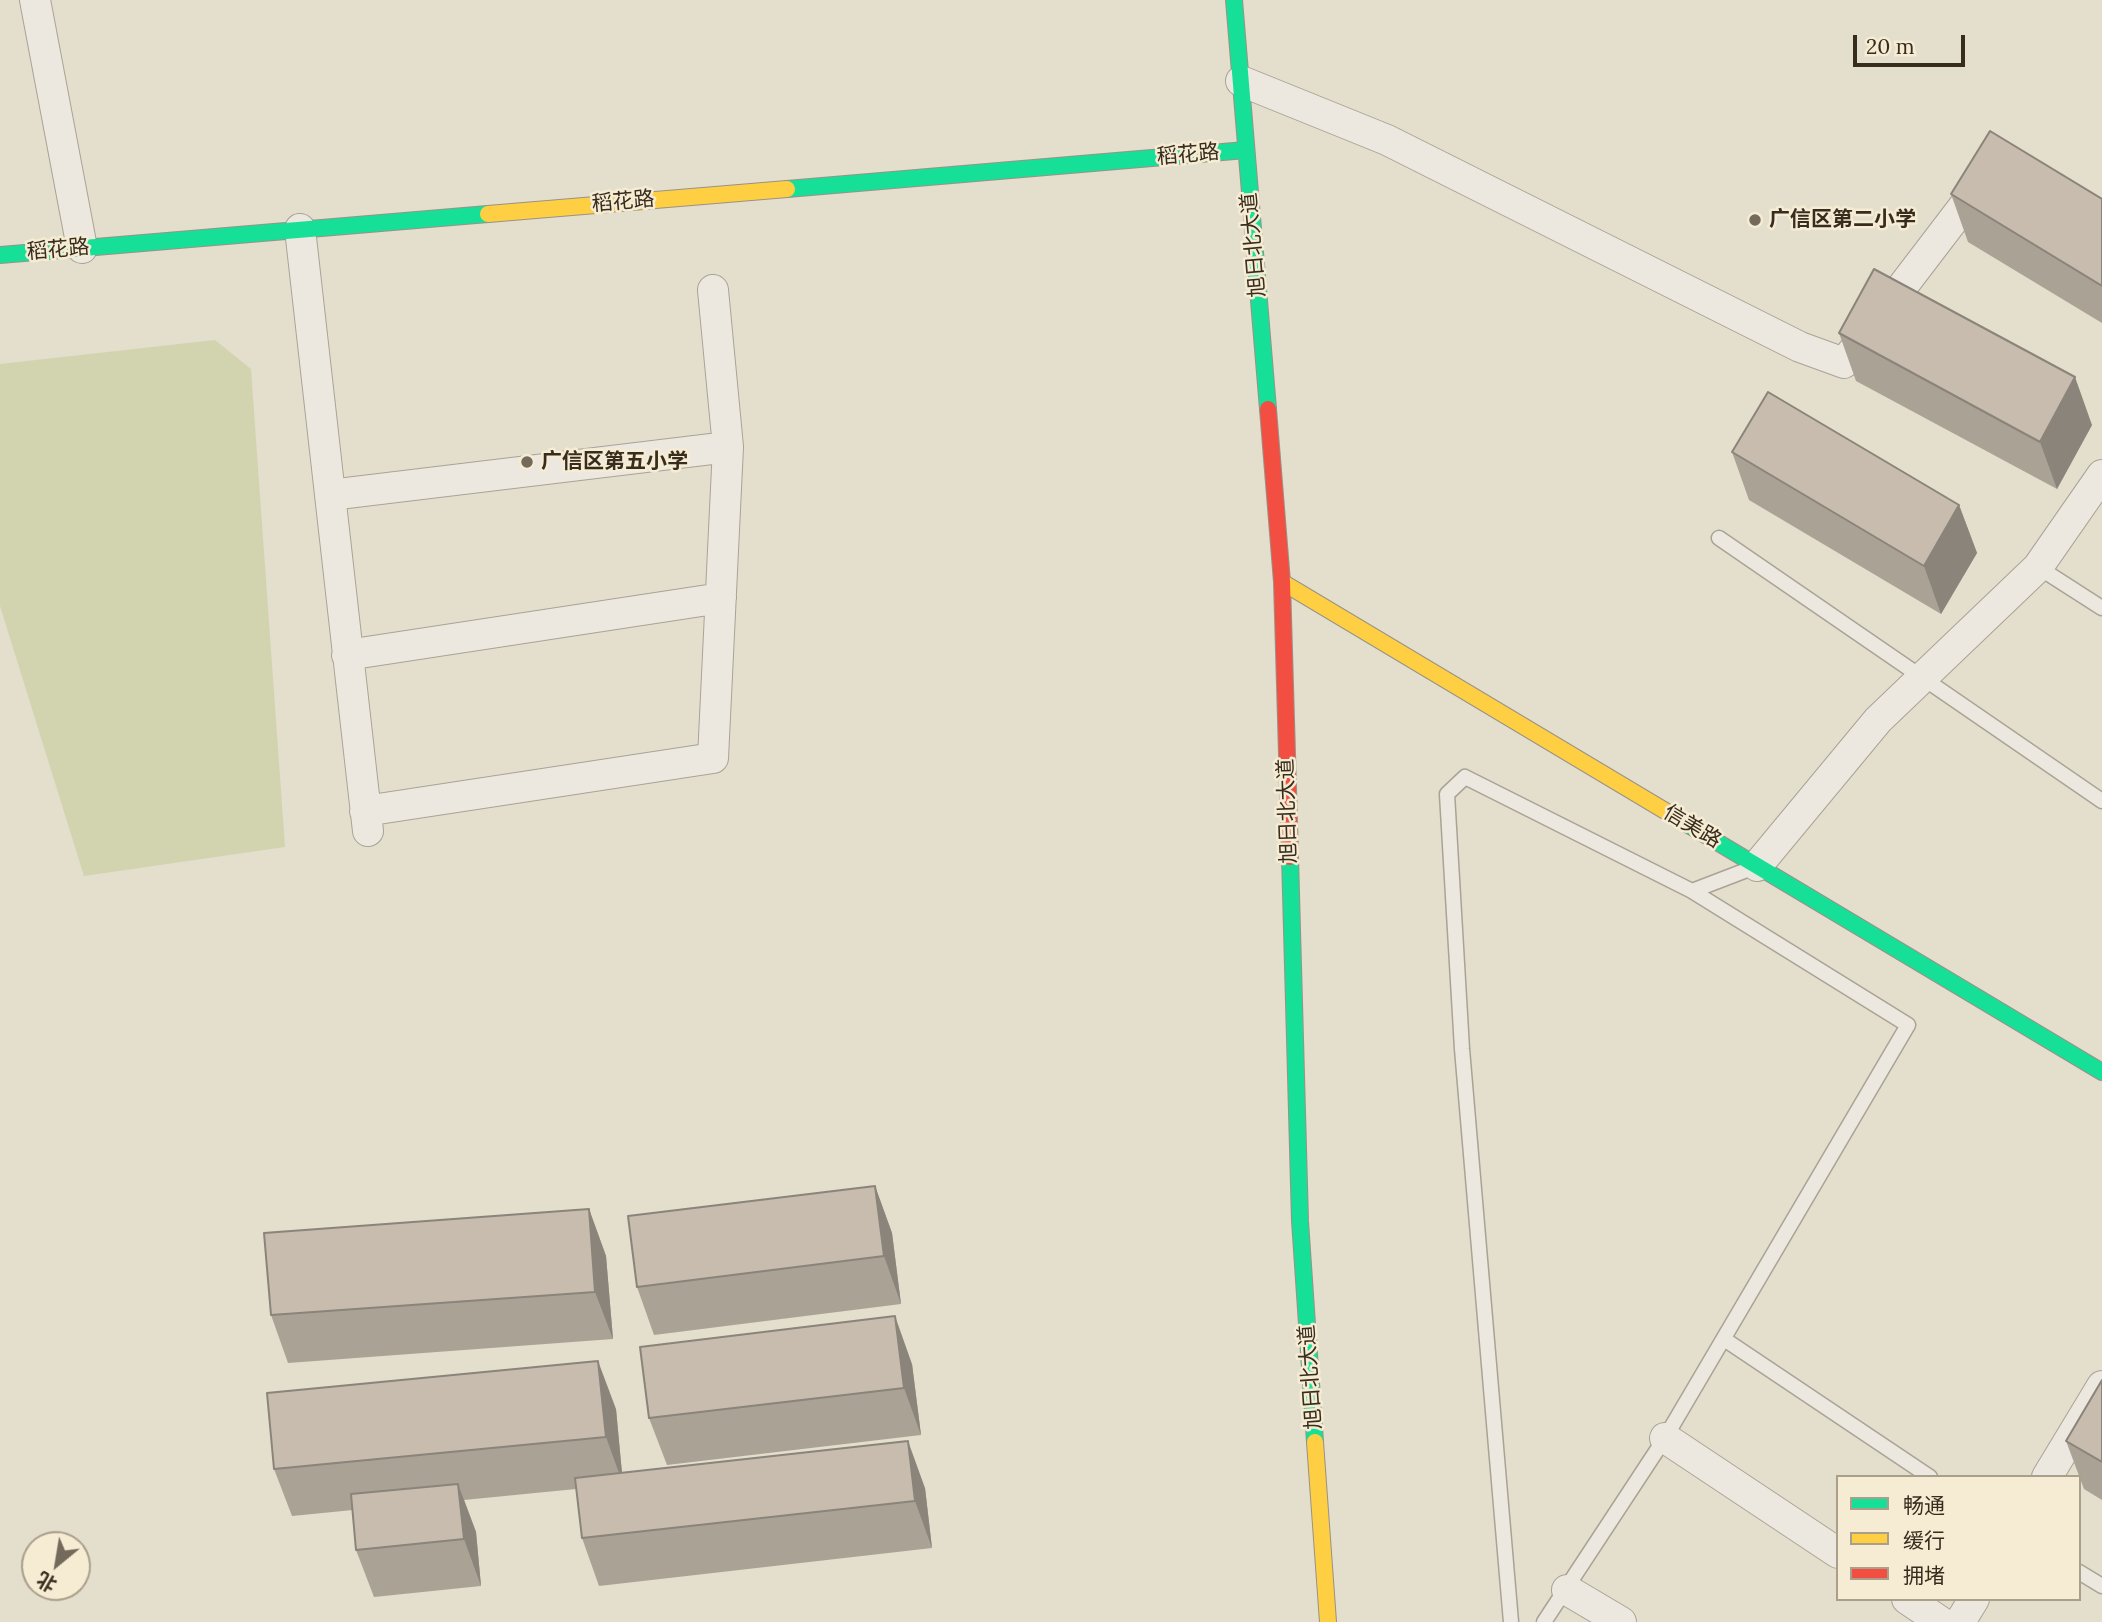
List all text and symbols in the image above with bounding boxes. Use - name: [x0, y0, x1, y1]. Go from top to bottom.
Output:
- scale bar: [1857, 21, 1969, 65]
- text: 20 m: [1866, 33, 1915, 60]
- street label: 稻花路: [1156, 140, 1220, 170]
- street label: 稻花路: [591, 187, 655, 217]
- street label: 旭日北大道: [1237, 192, 1271, 298]
- place label: 广信区第二小学: [1769, 207, 1916, 233]
- marker: 广信区第二小学: [1747, 212, 1763, 228]
- street label: 稻花路: [26, 235, 90, 265]
- place label: 广信区第五小学: [541, 449, 688, 475]
- marker: 广信区第五小学: [519, 454, 535, 470]
- street label: 旭日北大道: [1274, 758, 1302, 864]
- street label: 信美路: [1659, 800, 1725, 854]
- street label: 旭日北大道: [1295, 1324, 1327, 1430]
- legend: [1836, 1475, 2081, 1601]
- text: 畅通: [1903, 1492, 1945, 1519]
- text: 缓行: [1903, 1527, 1945, 1554]
- north arrow: [21, 1531, 91, 1601]
- text: 拥堵: [1903, 1562, 1945, 1589]
- text: 北: [32, 1567, 61, 1598]

